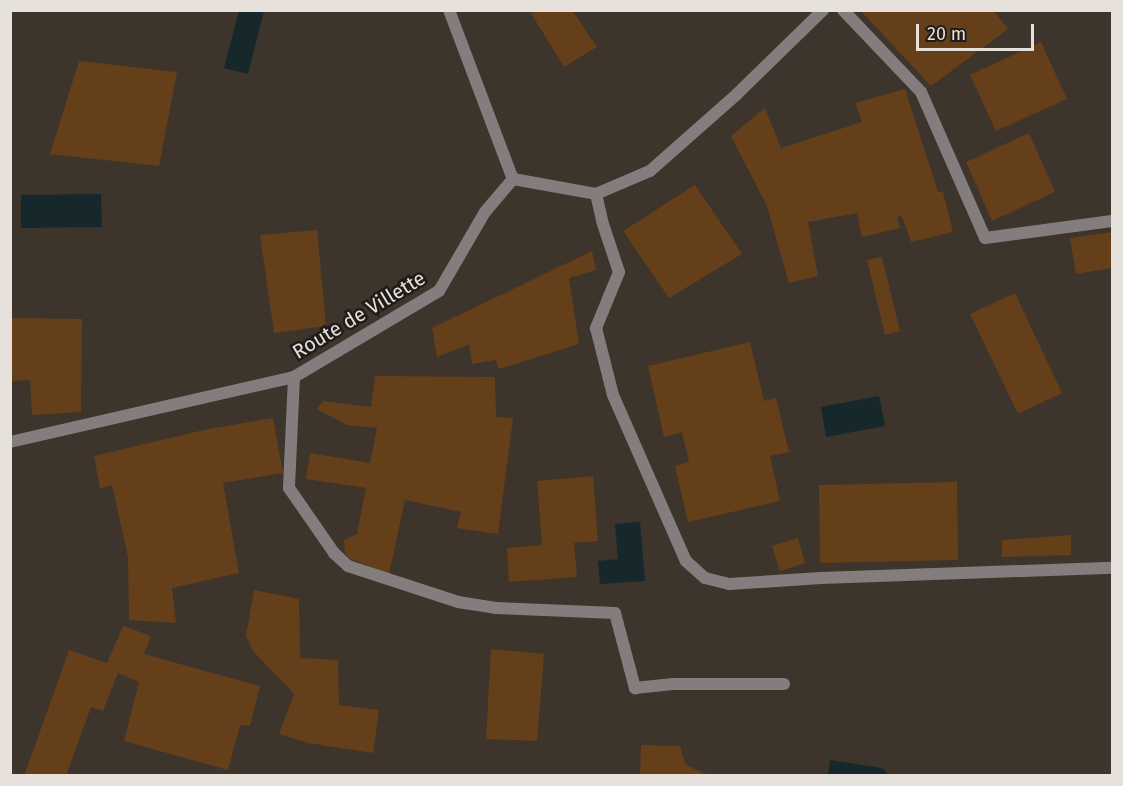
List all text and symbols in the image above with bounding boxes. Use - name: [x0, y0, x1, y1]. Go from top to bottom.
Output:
- scale bar: [919, 12, 1038, 50]
- text: 20 m: [927, 23, 966, 45]
- street label: Route de Villette: [288, 266, 430, 364]

